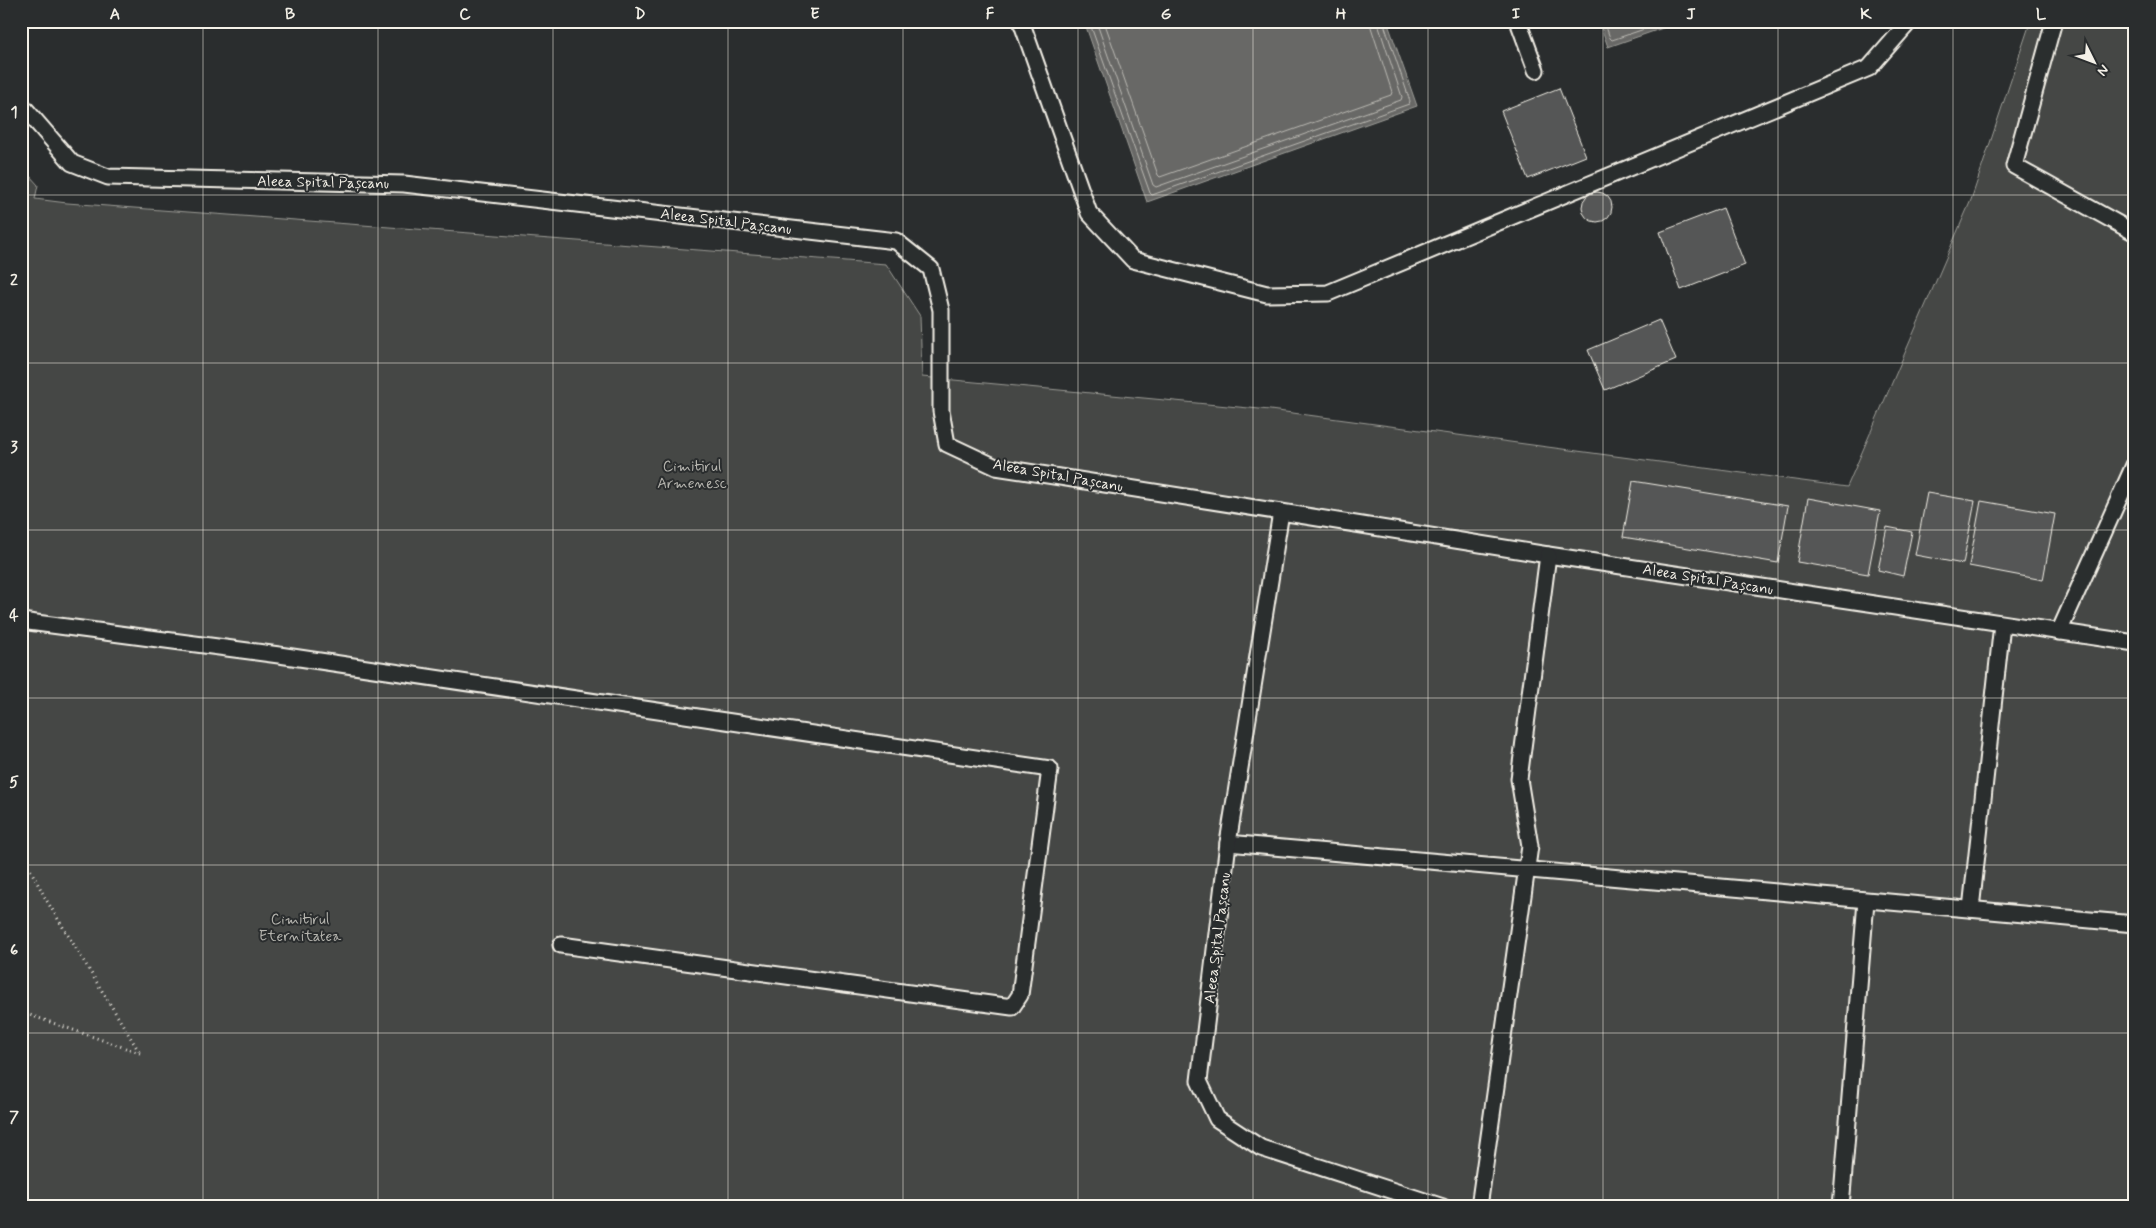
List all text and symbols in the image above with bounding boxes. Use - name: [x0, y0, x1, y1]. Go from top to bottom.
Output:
- text: A: [110, 4, 120, 25]
- text: B: [285, 4, 295, 25]
- text: C: [459, 4, 471, 25]
- text: D: [634, 4, 646, 25]
- text: E: [810, 4, 820, 25]
- text: F: [986, 4, 995, 25]
- text: G: [1161, 4, 1172, 25]
- text: H: [1336, 4, 1347, 25]
- text: I: [1512, 4, 1521, 25]
- text: J: [1686, 4, 1696, 25]
- text: K: [1860, 4, 1872, 25]
- text: L: [2036, 4, 2047, 25]
- north arrow: [2068, 38, 2118, 88]
- text: N: [2093, 61, 2113, 80]
- text: 1: [10, 102, 18, 123]
- street label: Aleea Spital Pașcanu: [257, 172, 389, 194]
- street label: Aleea Spital Pașcanu: [659, 204, 793, 240]
- text: 2: [10, 270, 18, 291]
- text: 3: [10, 437, 18, 458]
- street label: Aleea Spital Pașcanu: [991, 455, 1125, 497]
- park label: Cimitirul Armenesc: [657, 457, 727, 494]
- street label: Aleea Spital Pașcanu: [1641, 560, 1775, 600]
- text: 4: [9, 605, 19, 626]
- text: 5: [9, 772, 19, 793]
- street label: Aleea Spital Pașcanu: [1200, 871, 1236, 1005]
- park label: Cimitirul Eternitatea: [259, 910, 342, 947]
- text: 6: [10, 940, 18, 961]
- text: 7: [9, 1107, 19, 1128]

